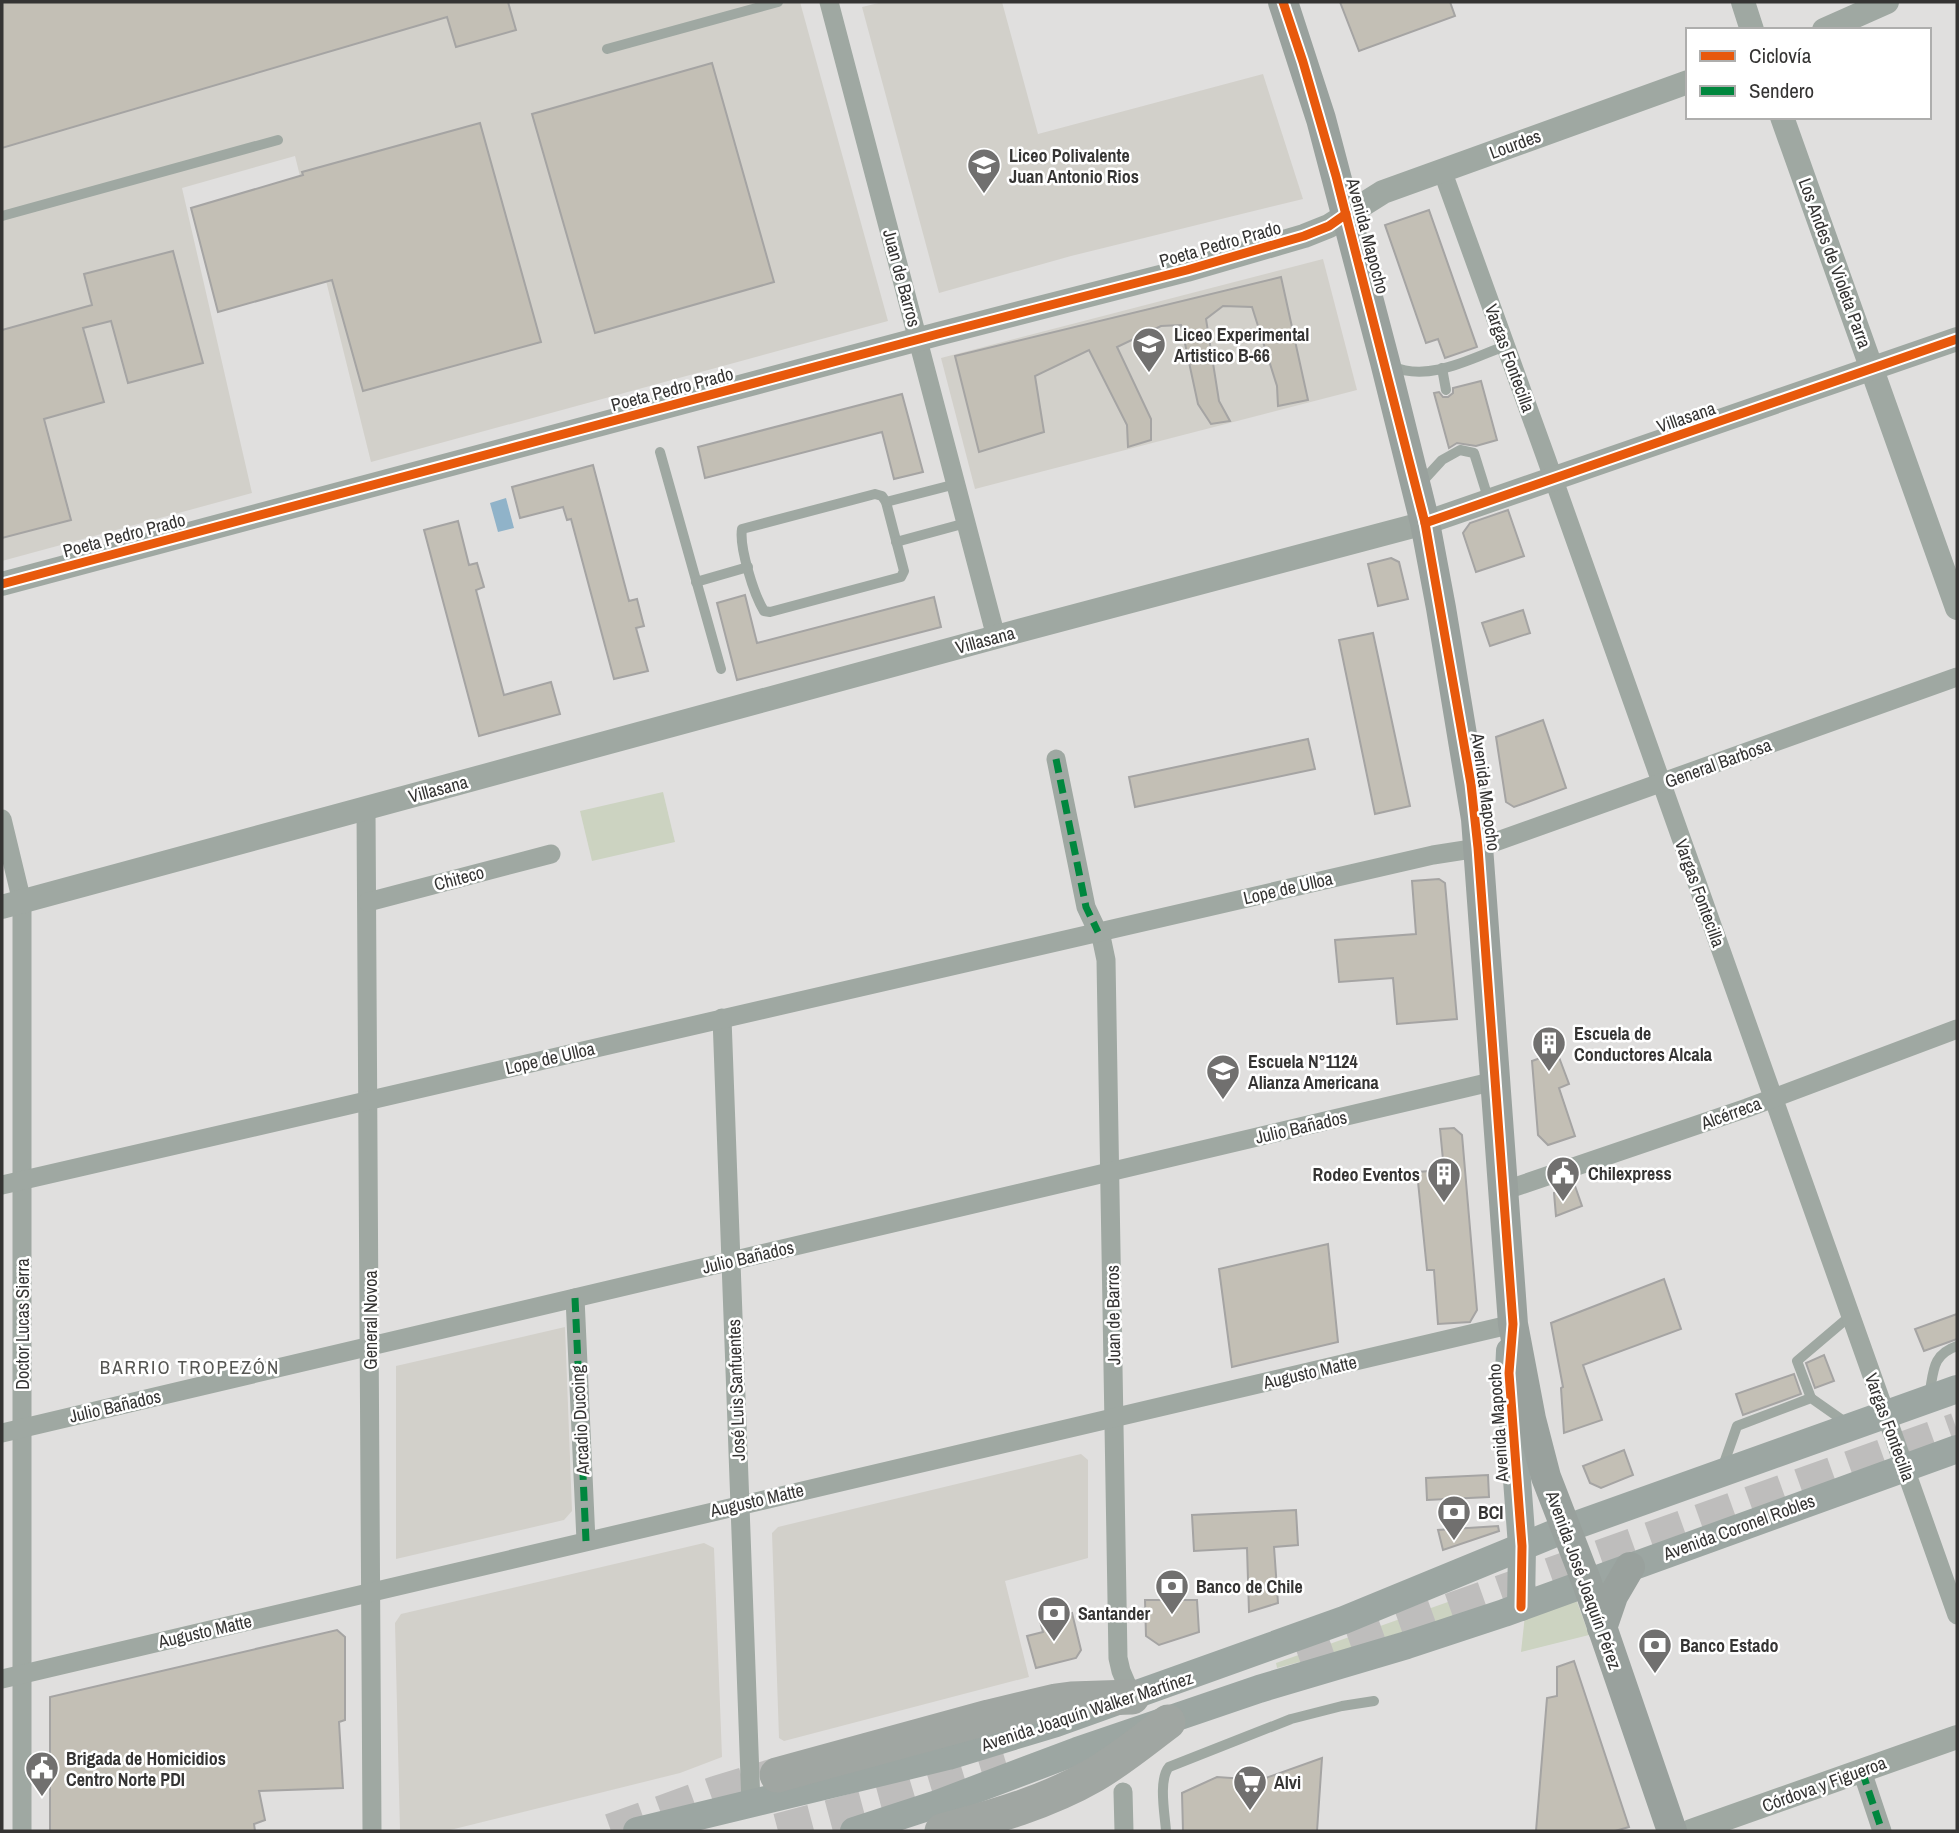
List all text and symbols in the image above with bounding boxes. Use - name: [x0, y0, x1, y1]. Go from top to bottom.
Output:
- legend: [1686, 28, 1931, 119]
- text: Ciclovía: [1749, 41, 1812, 70]
- text: Sendero: [1749, 76, 1814, 105]
- street label: Lourdes: [1486, 123, 1544, 165]
- place label: Liceo Polivalente Juan Antonio Rios: [1009, 143, 1139, 189]
- school or university icon: Liceo Polivalente Juan Antonio Rios: [965, 146, 1003, 195]
- street label: Avenida Mapocho: [1340, 174, 1395, 297]
- street label: Los Andes de Violeta Parra: [1793, 174, 1877, 352]
- street label: Poeta Pedro Prado: [1156, 215, 1284, 273]
- street label: Juan de Barros: [877, 226, 927, 330]
- street label: Vargas Fontecilla: [1479, 301, 1541, 415]
- place label: Liceo Experimental Artistico B-66: [1174, 322, 1309, 368]
- school or university icon: Liceo Experimental Artistico B-66: [1130, 325, 1168, 374]
- street label: Poeta Pedro Prado: [608, 361, 736, 417]
- street label: Villasana: [1653, 395, 1719, 439]
- street label: Poeta Pedro Prado: [60, 507, 188, 563]
- street label: Villasana: [953, 620, 1017, 660]
- street label: Avenida Mapocho: [1465, 730, 1507, 853]
- street label: General Barbosa: [1661, 732, 1775, 794]
- street label: Villasana: [406, 769, 470, 809]
- street label: Vargas Fontecilla: [1669, 836, 1731, 950]
- street label: Chiteco: [431, 859, 487, 897]
- street label: Lope de Ulloa: [1241, 866, 1335, 910]
- place label: Escuela de Conductores Alcala: [1574, 1021, 1713, 1067]
- building icon: Escuela de Conductores Alcala: [1530, 1024, 1568, 1073]
- street label: Lope de Ulloa: [503, 1036, 597, 1080]
- place label: Escuela N°1124 Alianza Americana: [1248, 1049, 1380, 1095]
- school or university icon: Escuela N°1124 Alianza Americana: [1204, 1052, 1242, 1101]
- street label: Alcérreca: [1696, 1091, 1765, 1136]
- street label: Julio Bañados: [1253, 1104, 1349, 1150]
- public building icon: Chilexpress: [1544, 1154, 1582, 1203]
- building icon: Rodeo Eventos: [1425, 1155, 1463, 1204]
- place label: Chilexpress: [1588, 1161, 1672, 1186]
- place label: Rodeo Eventos: [1313, 1162, 1420, 1187]
- street label: Julio Bañados: [700, 1234, 796, 1280]
- street label: Doctor Lucas Sierra: [10, 1258, 35, 1390]
- street label: Juan de Barros: [1100, 1265, 1126, 1365]
- street label: General Novoa: [358, 1270, 383, 1370]
- street label: José Luis Sanfuentes: [721, 1319, 751, 1461]
- street label: Augusto Matte: [1260, 1349, 1359, 1395]
- district label: BARRIO TROPEZÓN: [100, 1354, 280, 1380]
- street label: Avenida Mapocho: [1481, 1363, 1515, 1484]
- street label: Arcadio Ducoing: [565, 1364, 595, 1477]
- street label: Vargas Fontecilla: [1859, 1370, 1921, 1484]
- street label: Julio Bañados: [67, 1383, 163, 1429]
- street label: Augusto Matte: [707, 1477, 806, 1523]
- street label: Avenida José Joaquín Pérez: [1540, 1486, 1628, 1673]
- street label: Avenida Coronel Robles: [1659, 1488, 1818, 1566]
- bank icon: BCI: [1435, 1493, 1473, 1542]
- place label: BCI: [1478, 1500, 1503, 1525]
- bank icon: Banco de Chile: [1153, 1567, 1191, 1616]
- place label: Banco de Chile: [1196, 1574, 1303, 1599]
- bank icon: Santander: [1035, 1594, 1073, 1643]
- place label: Santander: [1078, 1601, 1150, 1626]
- street label: Augusto Matte: [155, 1608, 254, 1654]
- bank icon: Banco Estado: [1636, 1626, 1674, 1675]
- place label: Banco Estado: [1680, 1633, 1778, 1658]
- street label: Avenida Joaquín Walker Martínez: [977, 1665, 1196, 1757]
- place label: Brigada de Homicidios Centro Norte PDI: [66, 1746, 226, 1792]
- public building icon: Brigada de Homicidios Centro Norte PDI: [23, 1749, 61, 1798]
- street label: Córdova y Figueroa: [1758, 1750, 1890, 1818]
- supermarket icon: Alvi: [1231, 1763, 1269, 1812]
- place label: Alvi: [1274, 1770, 1301, 1795]

